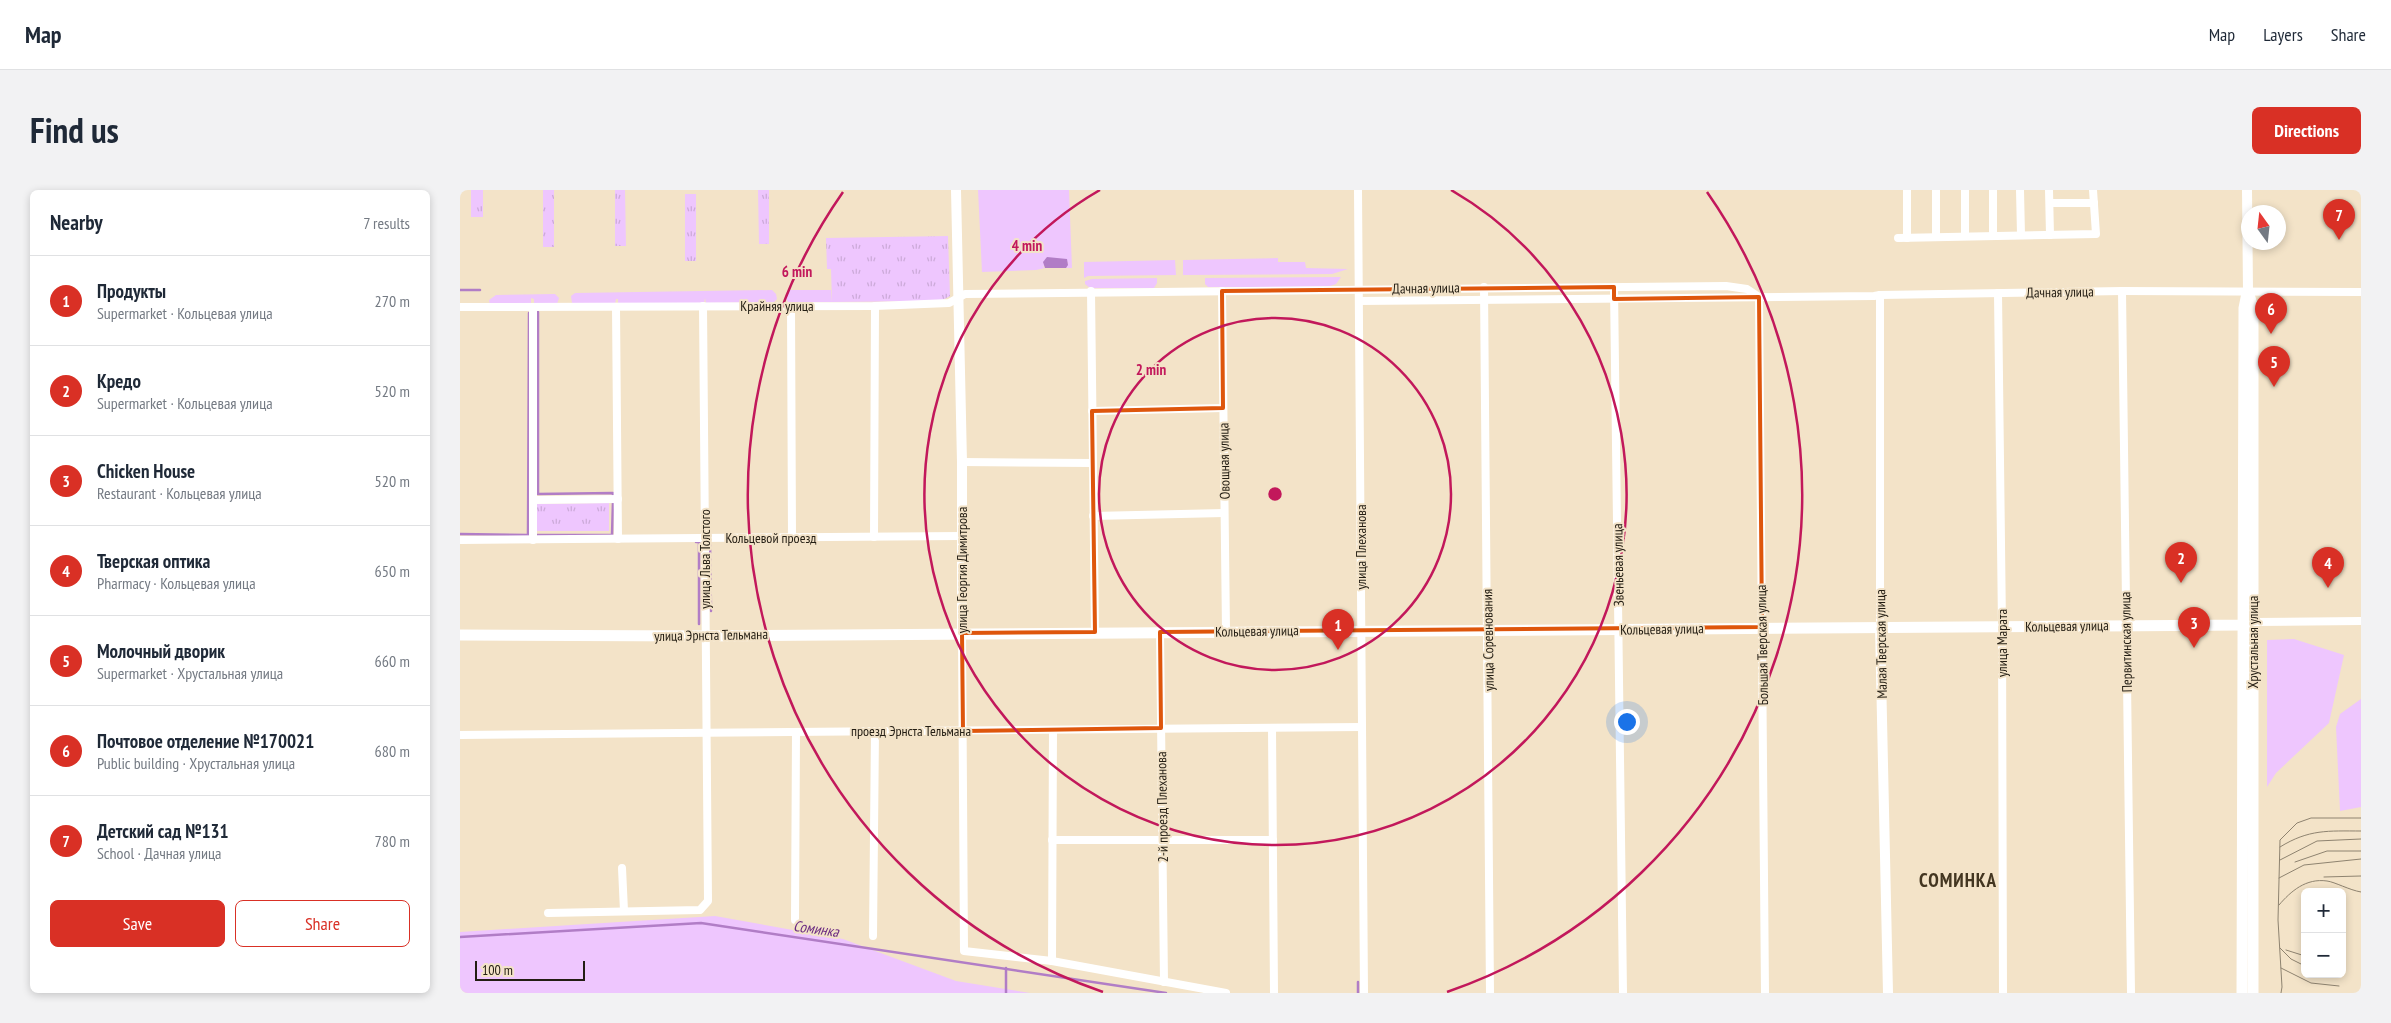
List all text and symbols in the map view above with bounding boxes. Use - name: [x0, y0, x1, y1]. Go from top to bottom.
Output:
- text: Map: [25, 19, 62, 50]
- text: Map: [2209, 23, 2235, 46]
- text: Layers: [2263, 23, 2303, 46]
- text: Share: [2331, 23, 2366, 46]
- text: Find us: [30, 107, 119, 153]
- button: Directions: [2252, 107, 2361, 154]
- pin: 7: [2323, 199, 2355, 240]
- north arrow: [2241, 205, 2286, 250]
- text: Nearby: [50, 209, 103, 236]
- text: 7 results: [363, 213, 410, 233]
- text: 4 min: [1012, 236, 1042, 255]
- text: 6 min: [782, 262, 812, 281]
- street label: Дачная улица: [1392, 278, 1460, 298]
- text: Продукты: [97, 279, 166, 303]
- street label: Дачная улица: [2026, 282, 2094, 302]
- text: 1: [62, 291, 70, 311]
- text: 270 m: [375, 291, 410, 311]
- pin: 6: [2255, 293, 2287, 334]
- street label: Крайняя улица: [740, 297, 814, 315]
- text: Supermarket · Кольцевая улица: [97, 303, 273, 323]
- pin: 5: [2258, 346, 2290, 387]
- text: 2 min: [1136, 360, 1166, 379]
- text: Кредо: [97, 369, 141, 393]
- text: 2: [62, 381, 70, 401]
- text: 520 m: [375, 381, 410, 401]
- text: Supermarket · Кольцевая улица: [97, 393, 273, 413]
- street label: Овощная улица: [1214, 423, 1234, 499]
- text: Chicken House: [97, 459, 195, 483]
- text: 3: [62, 471, 70, 491]
- text: 520 m: [375, 471, 410, 491]
- text: Restaurant · Кольцевая улица: [97, 483, 262, 503]
- centre of rings: [1266, 485, 1284, 503]
- street label: улица Плеханова: [1352, 504, 1370, 590]
- street label: улица Георгия Димитрова: [953, 507, 971, 633]
- street label: улица Льва Толстого: [696, 509, 714, 609]
- street label: Звеньевая улица: [1608, 523, 1628, 607]
- street label: Кольцевой проезд: [725, 529, 817, 547]
- pin: 2: [2165, 542, 2197, 583]
- pin: 4: [2312, 547, 2344, 588]
- text: Тверская оптика: [97, 549, 210, 573]
- text: 4: [62, 561, 70, 581]
- text: 650 m: [375, 561, 410, 581]
- text: Pharmacy · Кольцевая улица: [97, 573, 256, 593]
- street label: Большая Тверская улица: [1752, 584, 1772, 706]
- street label: улица Соревнования: [1478, 589, 1498, 691]
- street label: Малая Тверская улица: [1871, 589, 1891, 699]
- street label: Первитинская улица: [2116, 591, 2136, 693]
- street label: Хрустальная улица: [2244, 596, 2262, 688]
- pin: 3: [2178, 607, 2210, 648]
- pin: 1: [1322, 609, 1354, 650]
- street label: улица Марата: [1993, 609, 2011, 677]
- street label: Кольцевая улица: [2025, 616, 2109, 636]
- street label: Кольцевая улица: [1620, 619, 1704, 639]
- street label: Кольцевая улица: [1215, 621, 1299, 641]
- street label: улица Эрнста Тельмана: [654, 625, 768, 645]
- text: Молочный дворик: [97, 639, 225, 663]
- text: 5: [62, 651, 70, 671]
- text: 660 m: [375, 651, 410, 671]
- text: Supermarket · Хрустальная улица: [97, 663, 283, 683]
- your location: [1614, 709, 1640, 735]
- street label: проезд Эрнста Тельмана: [851, 722, 971, 740]
- text: Почтовое отделение №170021: [97, 729, 314, 753]
- text: 6: [62, 741, 70, 761]
- text: 680 m: [375, 741, 410, 761]
- street label: 2-й проезд Плеханова: [1152, 751, 1172, 863]
- text: Public building · Хрустальная улица: [97, 753, 295, 773]
- text: Детский сад №131: [97, 819, 229, 843]
- text: 7: [62, 831, 70, 851]
- text: 780 m: [375, 831, 410, 851]
- text: School · Дачная улица: [97, 843, 221, 863]
- district label: СОМИНКА: [1919, 868, 1997, 892]
- map controls: [2301, 888, 2346, 978]
- button: +: [2301, 888, 2346, 933]
- button: Save: [50, 900, 225, 947]
- button: Share: [235, 900, 410, 947]
- water label: Соминка: [792, 916, 841, 941]
- button: −: [2301, 933, 2346, 978]
- scale bar: [475, 958, 585, 981]
- text: 100 m: [482, 961, 513, 979]

